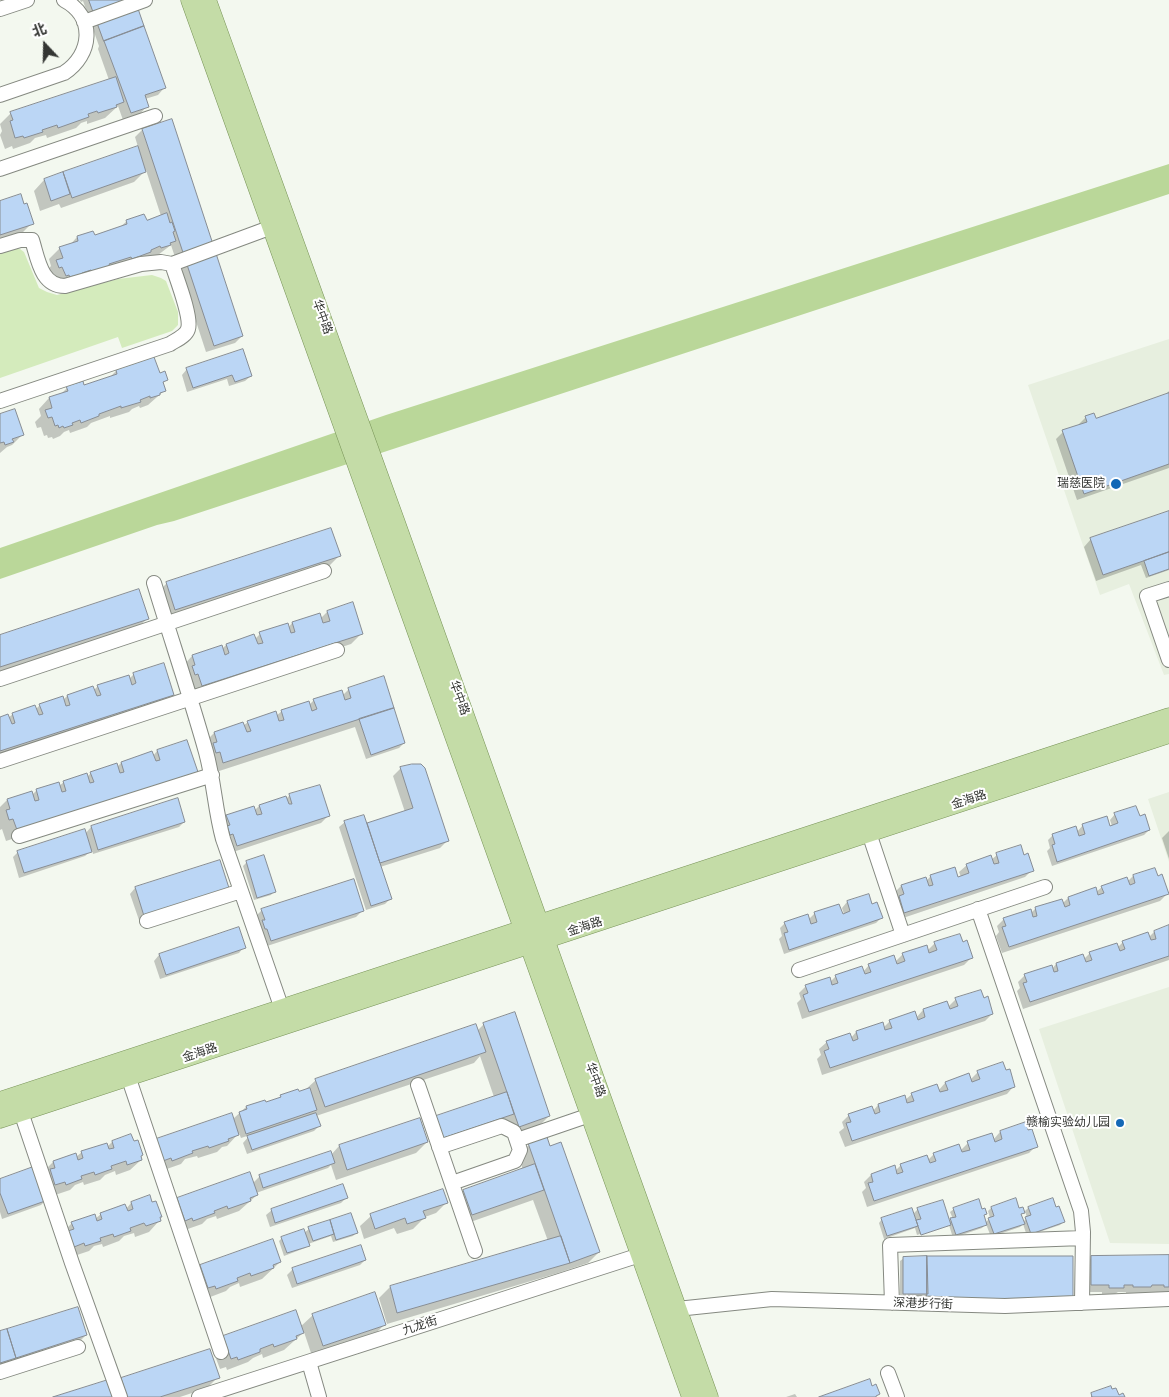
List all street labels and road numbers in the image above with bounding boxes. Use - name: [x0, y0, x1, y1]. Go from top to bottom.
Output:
- street label: 华中路: [309, 298, 335, 336]
- street label: 华中路: [446, 679, 472, 717]
- street label: 金海路: [950, 788, 988, 812]
- street label: 金海路: [566, 915, 604, 939]
- street label: 金海路: [181, 1041, 219, 1065]
- street label: 华中路: [582, 1061, 608, 1099]
- street label: 深港步行街: [893, 1296, 953, 1312]
- street label: 九龙街: [401, 1314, 439, 1338]

